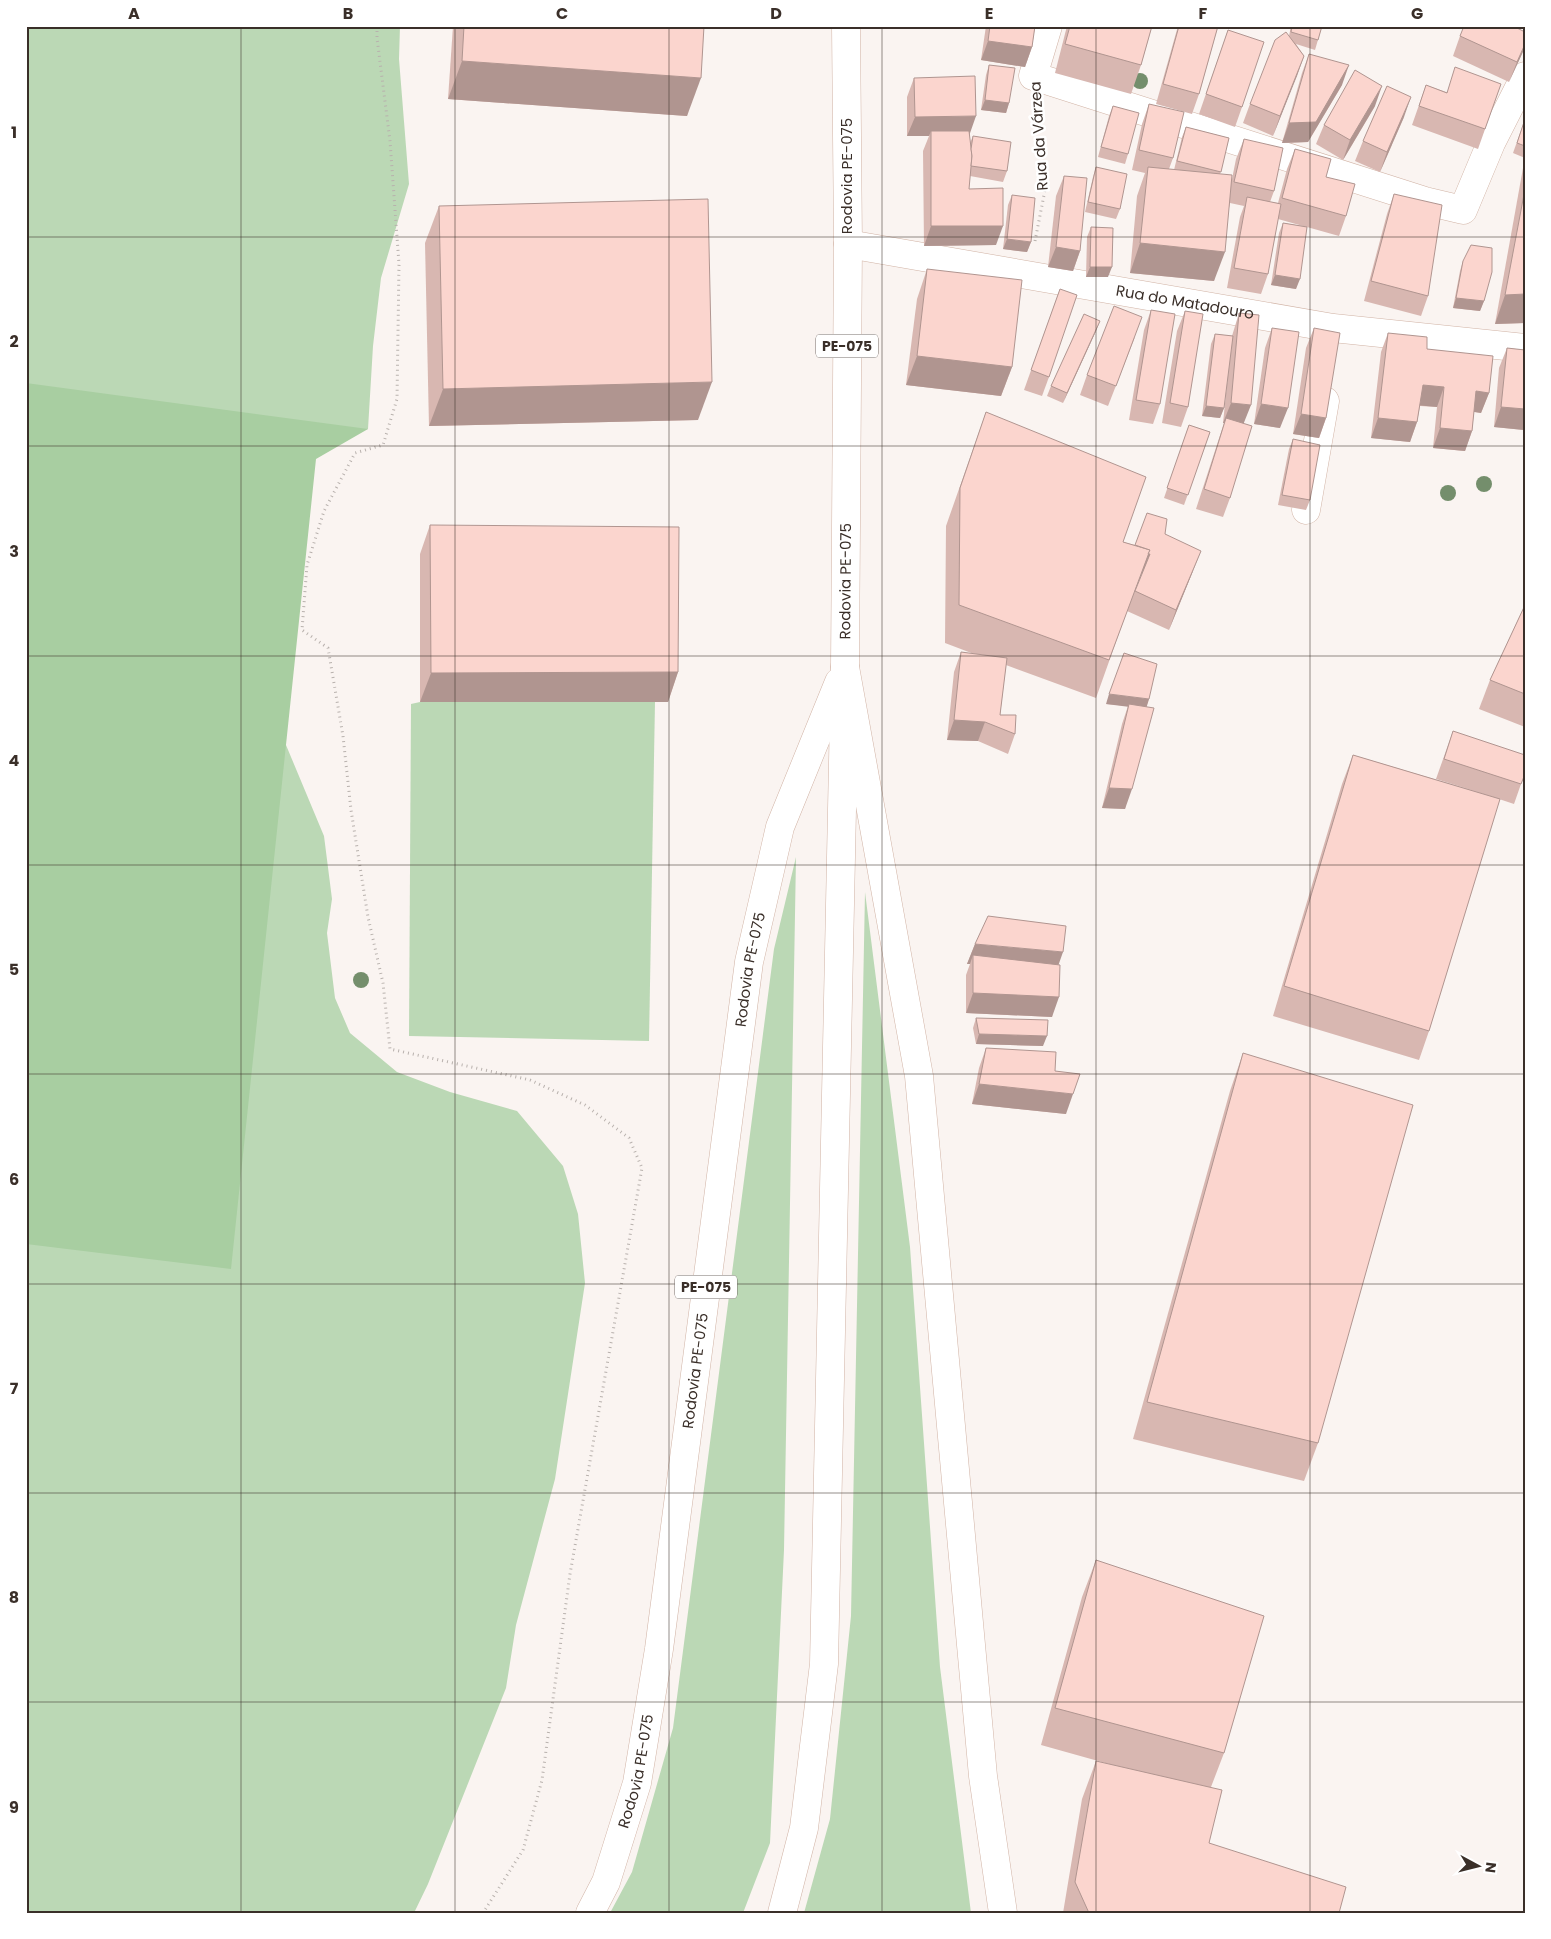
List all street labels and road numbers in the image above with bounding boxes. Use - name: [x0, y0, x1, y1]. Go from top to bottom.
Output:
- street label: Rua da Várzea: [1024, 81, 1053, 191]
- street label: Rodovia PE-075: [836, 118, 857, 234]
- street label: Rua do Matadouro: [1114, 280, 1256, 324]
- road number: PE-075: [816, 334, 878, 358]
- street label: Rodovia PE-075: [834, 523, 856, 640]
- street label: Rodovia PE-075: [730, 910, 770, 1028]
- road number: PE-075: [675, 1275, 737, 1298]
- street label: Rodovia PE-075: [677, 1312, 713, 1430]
- street label: Rodovia PE-075: [612, 1713, 658, 1831]

